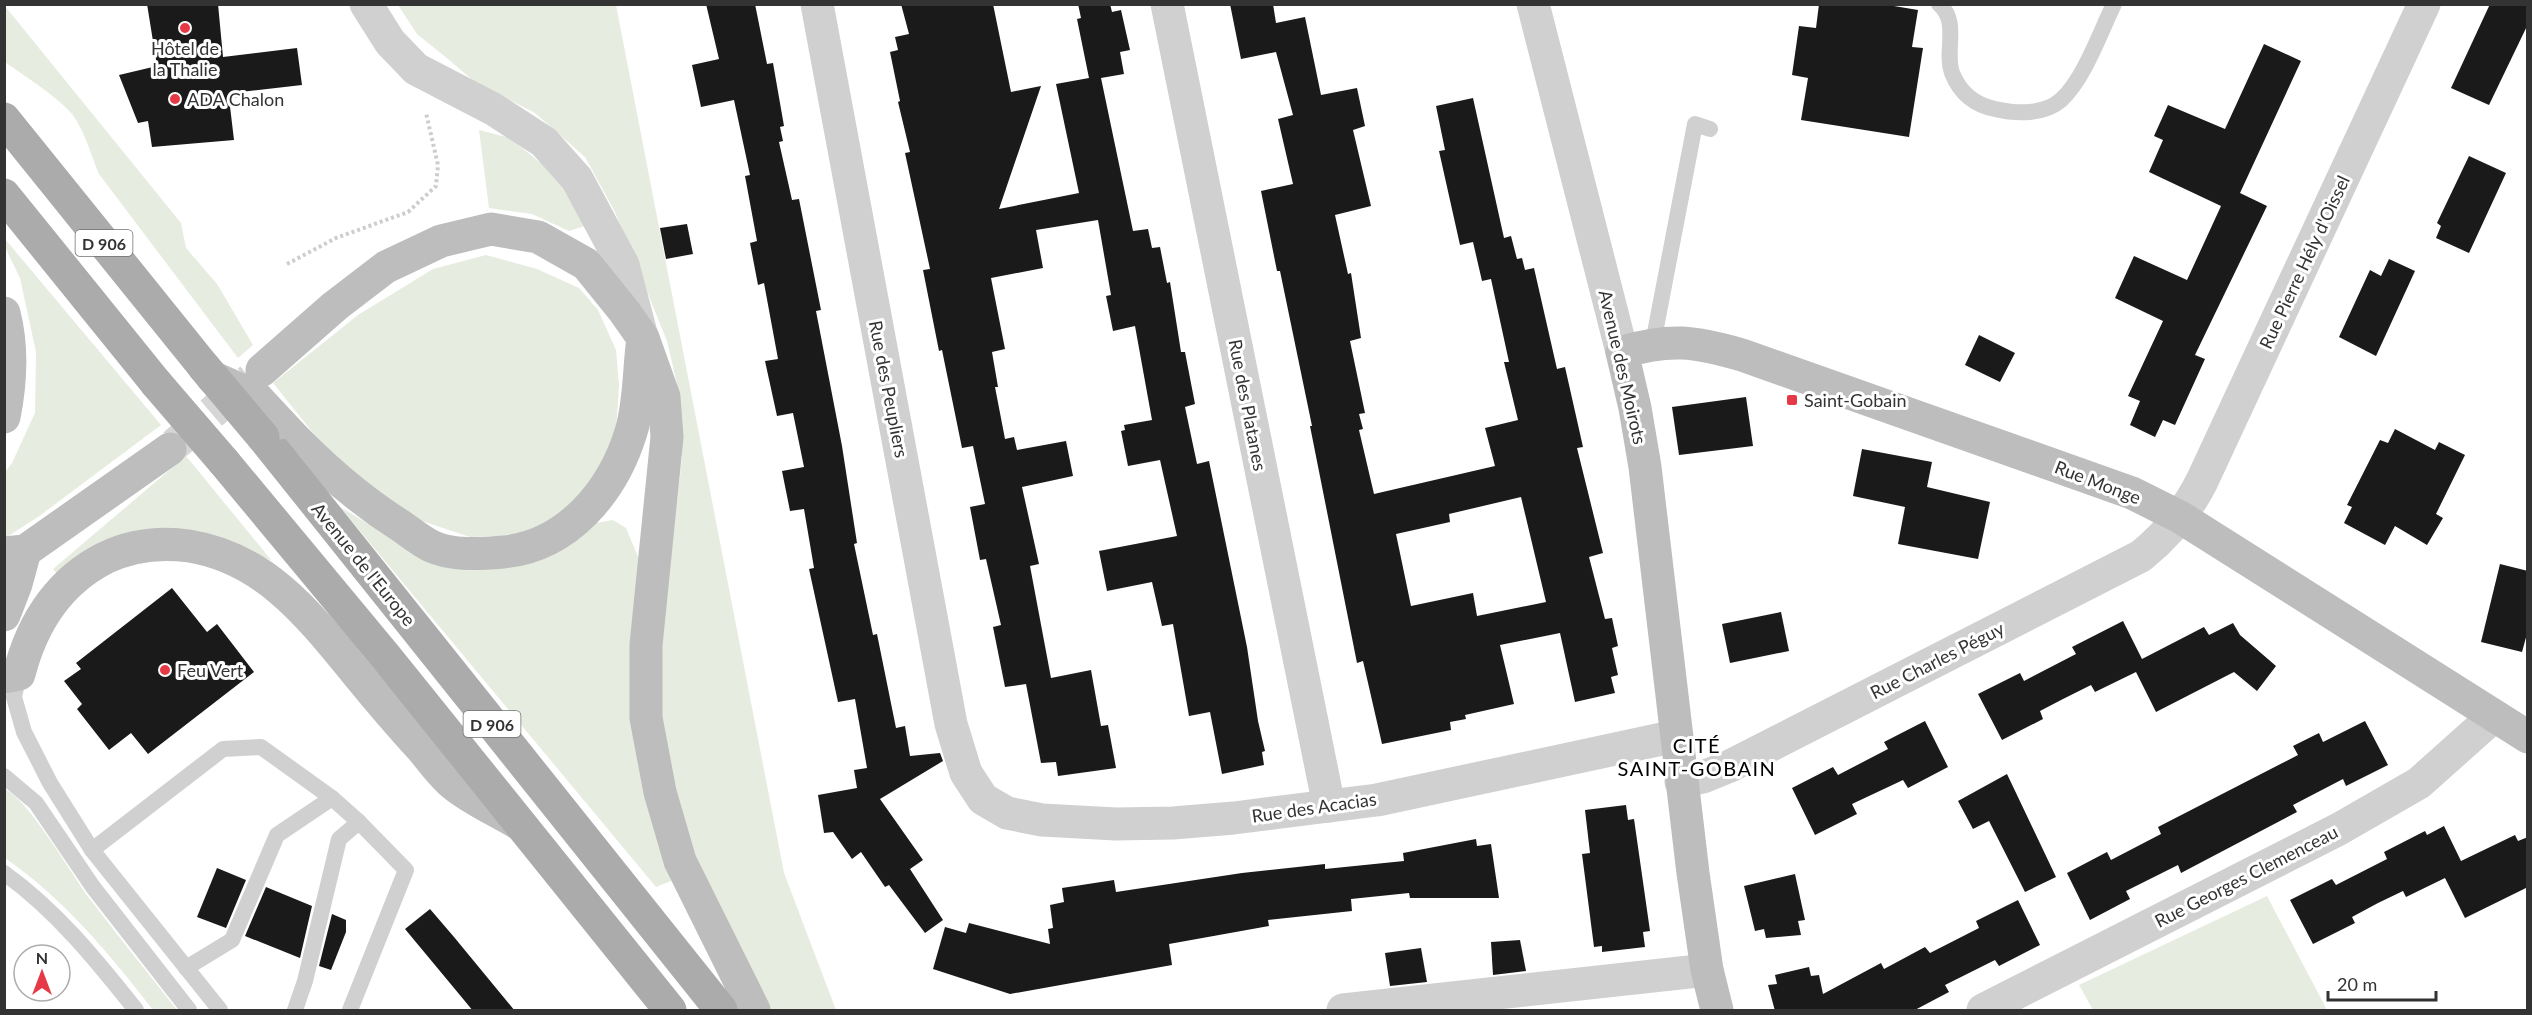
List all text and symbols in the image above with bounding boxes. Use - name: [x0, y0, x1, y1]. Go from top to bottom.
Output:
- marker: Hôtel de la Thalie: [178, 21, 192, 35]
- place label: Hôtel de la Thalie: [151, 37, 219, 80]
- place label: ADA Chalon: [187, 88, 284, 110]
- marker: ADA Chalon: [168, 92, 182, 106]
- street label: Rue Pierre Hély d'Oissel: [2254, 172, 2354, 352]
- road number: D 906: [76, 230, 132, 256]
- street label: Avenue des Moirots: [1595, 288, 1651, 446]
- street label: Rue des Peupliers: [865, 318, 913, 460]
- street label: Rue des Platanes: [1224, 337, 1272, 473]
- place label: Saint-Gobain: [1804, 389, 1907, 411]
- marker: Saint-Gobain: [1785, 393, 1799, 407]
- street label: Rue Monge: [2052, 456, 2144, 508]
- street label: Avenue de l'Europe: [308, 498, 420, 630]
- street label: Rue Charles Péguy: [1866, 616, 2008, 703]
- place label: Feu Vert: [177, 659, 244, 681]
- marker: Feu Vert: [158, 663, 172, 677]
- road number: D 906: [464, 711, 520, 737]
- district label: CITÉ SAINT-GOBAIN: [1618, 733, 1776, 780]
- street label: Rue des Acacias: [1250, 787, 1378, 827]
- street label: Rue Georges Clemenceau: [2151, 820, 2341, 932]
- north arrow: [12, 943, 72, 1003]
- text: N: [36, 948, 48, 967]
- scale bar: [2328, 964, 2436, 1002]
- text: 20 m: [2337, 973, 2377, 995]

